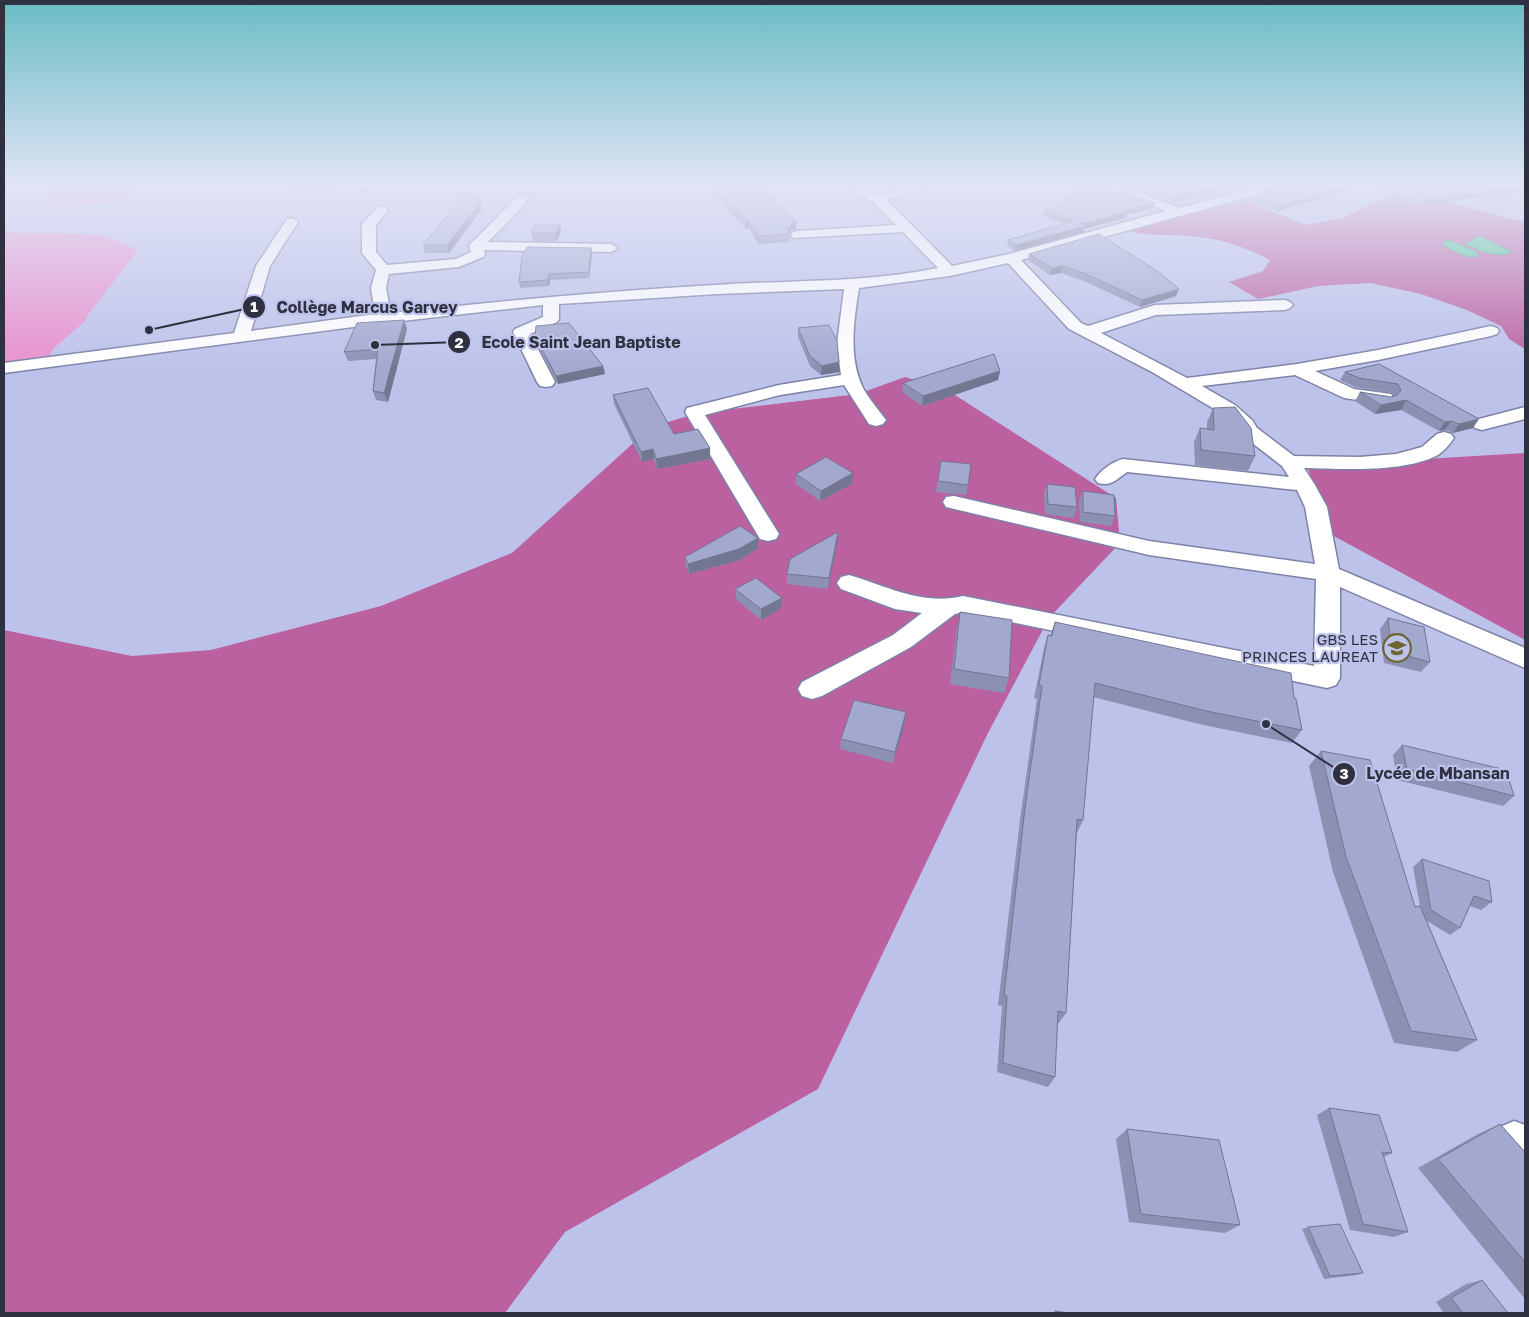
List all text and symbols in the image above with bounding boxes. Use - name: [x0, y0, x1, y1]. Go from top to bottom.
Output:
- callout: Collège Marcus Garvey: [242, 292, 468, 323]
- text: 1: [250, 297, 258, 315]
- text: Collège Marcus Garvey: [276, 297, 458, 317]
- callout: Ecole Saint Jean Baptiste: [446, 327, 690, 358]
- text: Ecole Saint Jean Baptiste: [481, 332, 681, 352]
- text: 2: [454, 333, 464, 351]
- place label: GBS LES PRINCES LAUREAT: [1242, 630, 1378, 665]
- school or university icon: GBS LES PRINCES LAUREAT: [1382, 633, 1412, 663]
- callout: Lycée de Mbansan: [1332, 758, 1520, 789]
- text: Lycée de Mbansan: [1366, 763, 1510, 783]
- text: 3: [1339, 764, 1349, 782]

